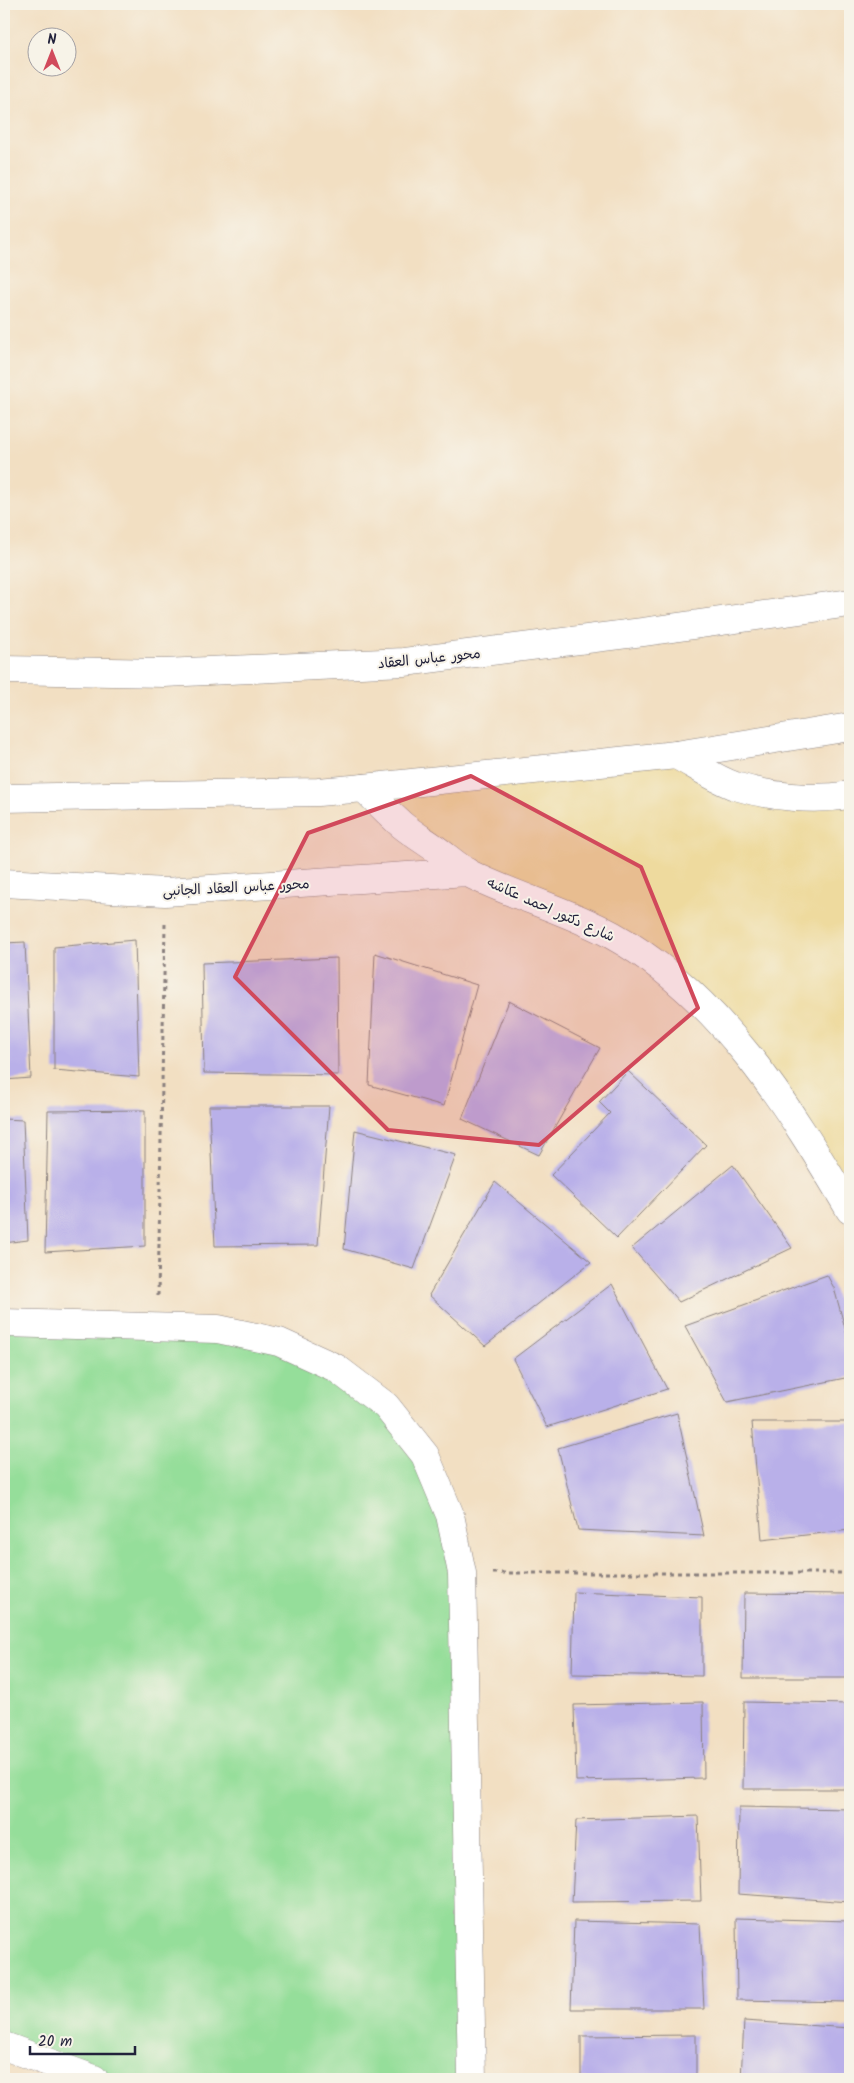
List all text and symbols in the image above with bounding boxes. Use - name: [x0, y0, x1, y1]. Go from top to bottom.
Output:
- north arrow: [28, 28, 78, 78]
- text: N: [48, 29, 57, 51]
- street label: محور عباس العقاد: [377, 643, 482, 675]
- street label: شارع دكتور احمد عكاشه: [483, 872, 618, 948]
- street label: محور عباس العقاد الجانبى: [162, 873, 310, 903]
- scale bar: [30, 2023, 135, 2055]
- text: 20 m: [38, 2030, 72, 2054]

